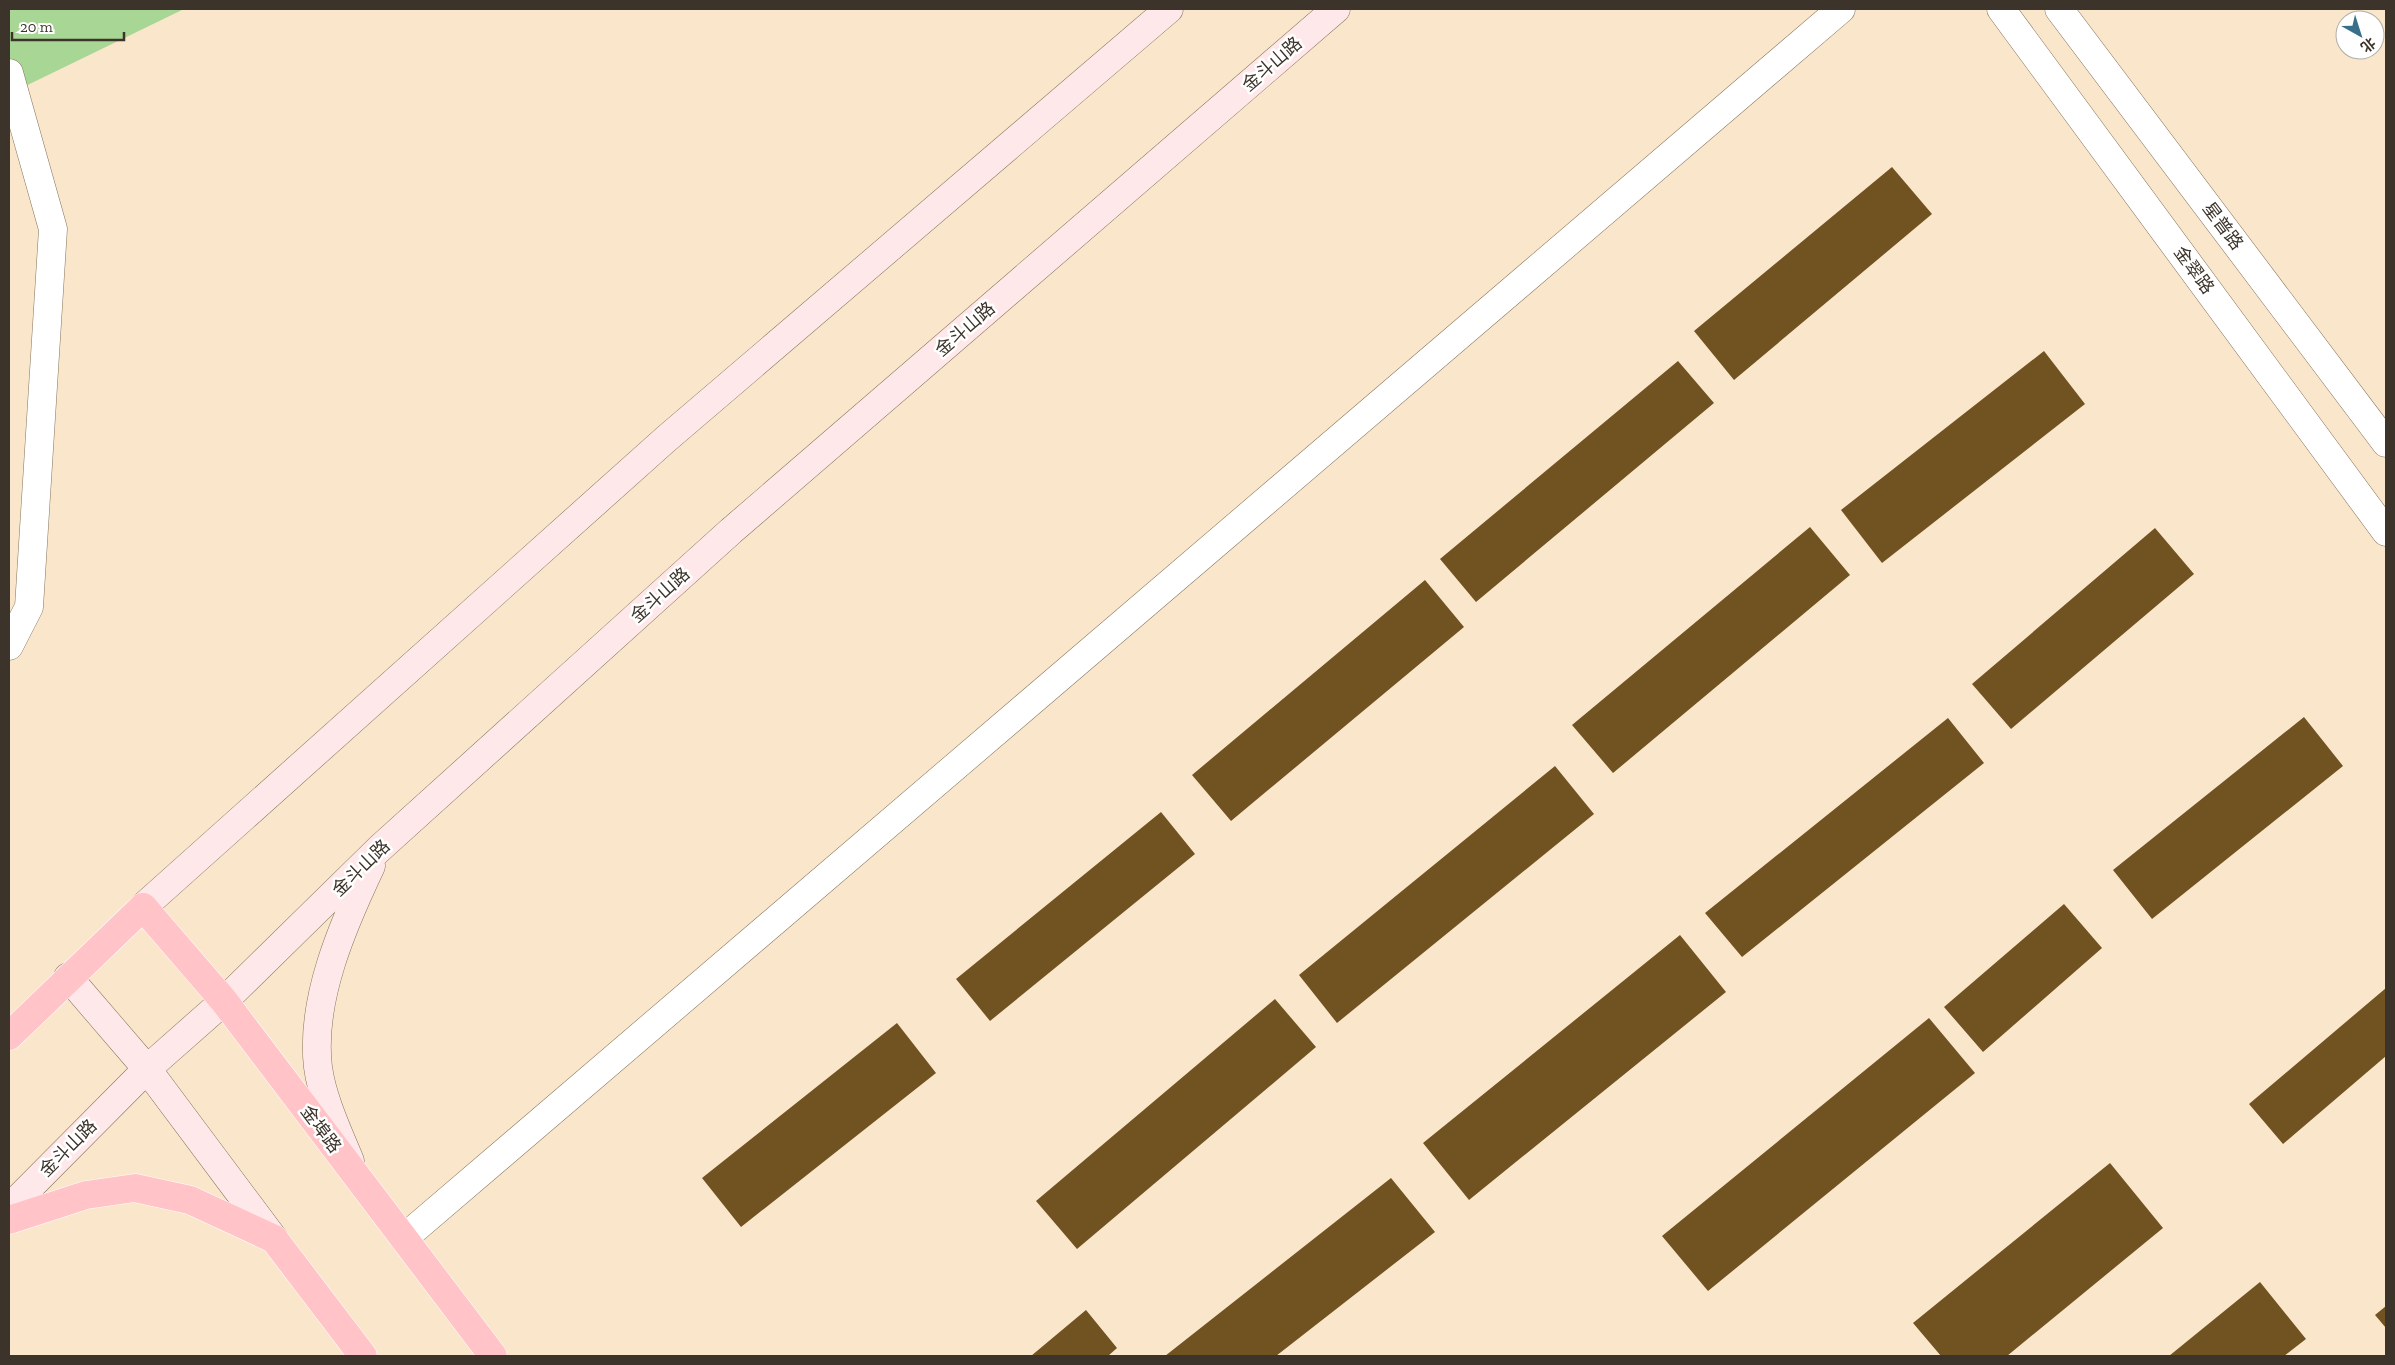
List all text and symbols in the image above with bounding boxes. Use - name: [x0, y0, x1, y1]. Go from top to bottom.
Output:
- scale bar: [12, 10, 125, 42]
- north arrow: [2335, 10, 2385, 60]
- text: 20 m: [20, 18, 53, 36]
- street label: 金斗山路: [1238, 32, 1306, 96]
- text: 北: [2357, 34, 2379, 56]
- street label: 星普路: [2198, 198, 2248, 254]
- street label: 金翠路: [2169, 242, 2219, 298]
- street label: 金斗山路: [931, 297, 999, 361]
- street label: 金斗山路: [626, 563, 694, 627]
- street label: 金斗山路: [327, 835, 395, 901]
- street label: 金埠路: [296, 1101, 346, 1157]
- street label: 金斗山路: [35, 1115, 101, 1181]

